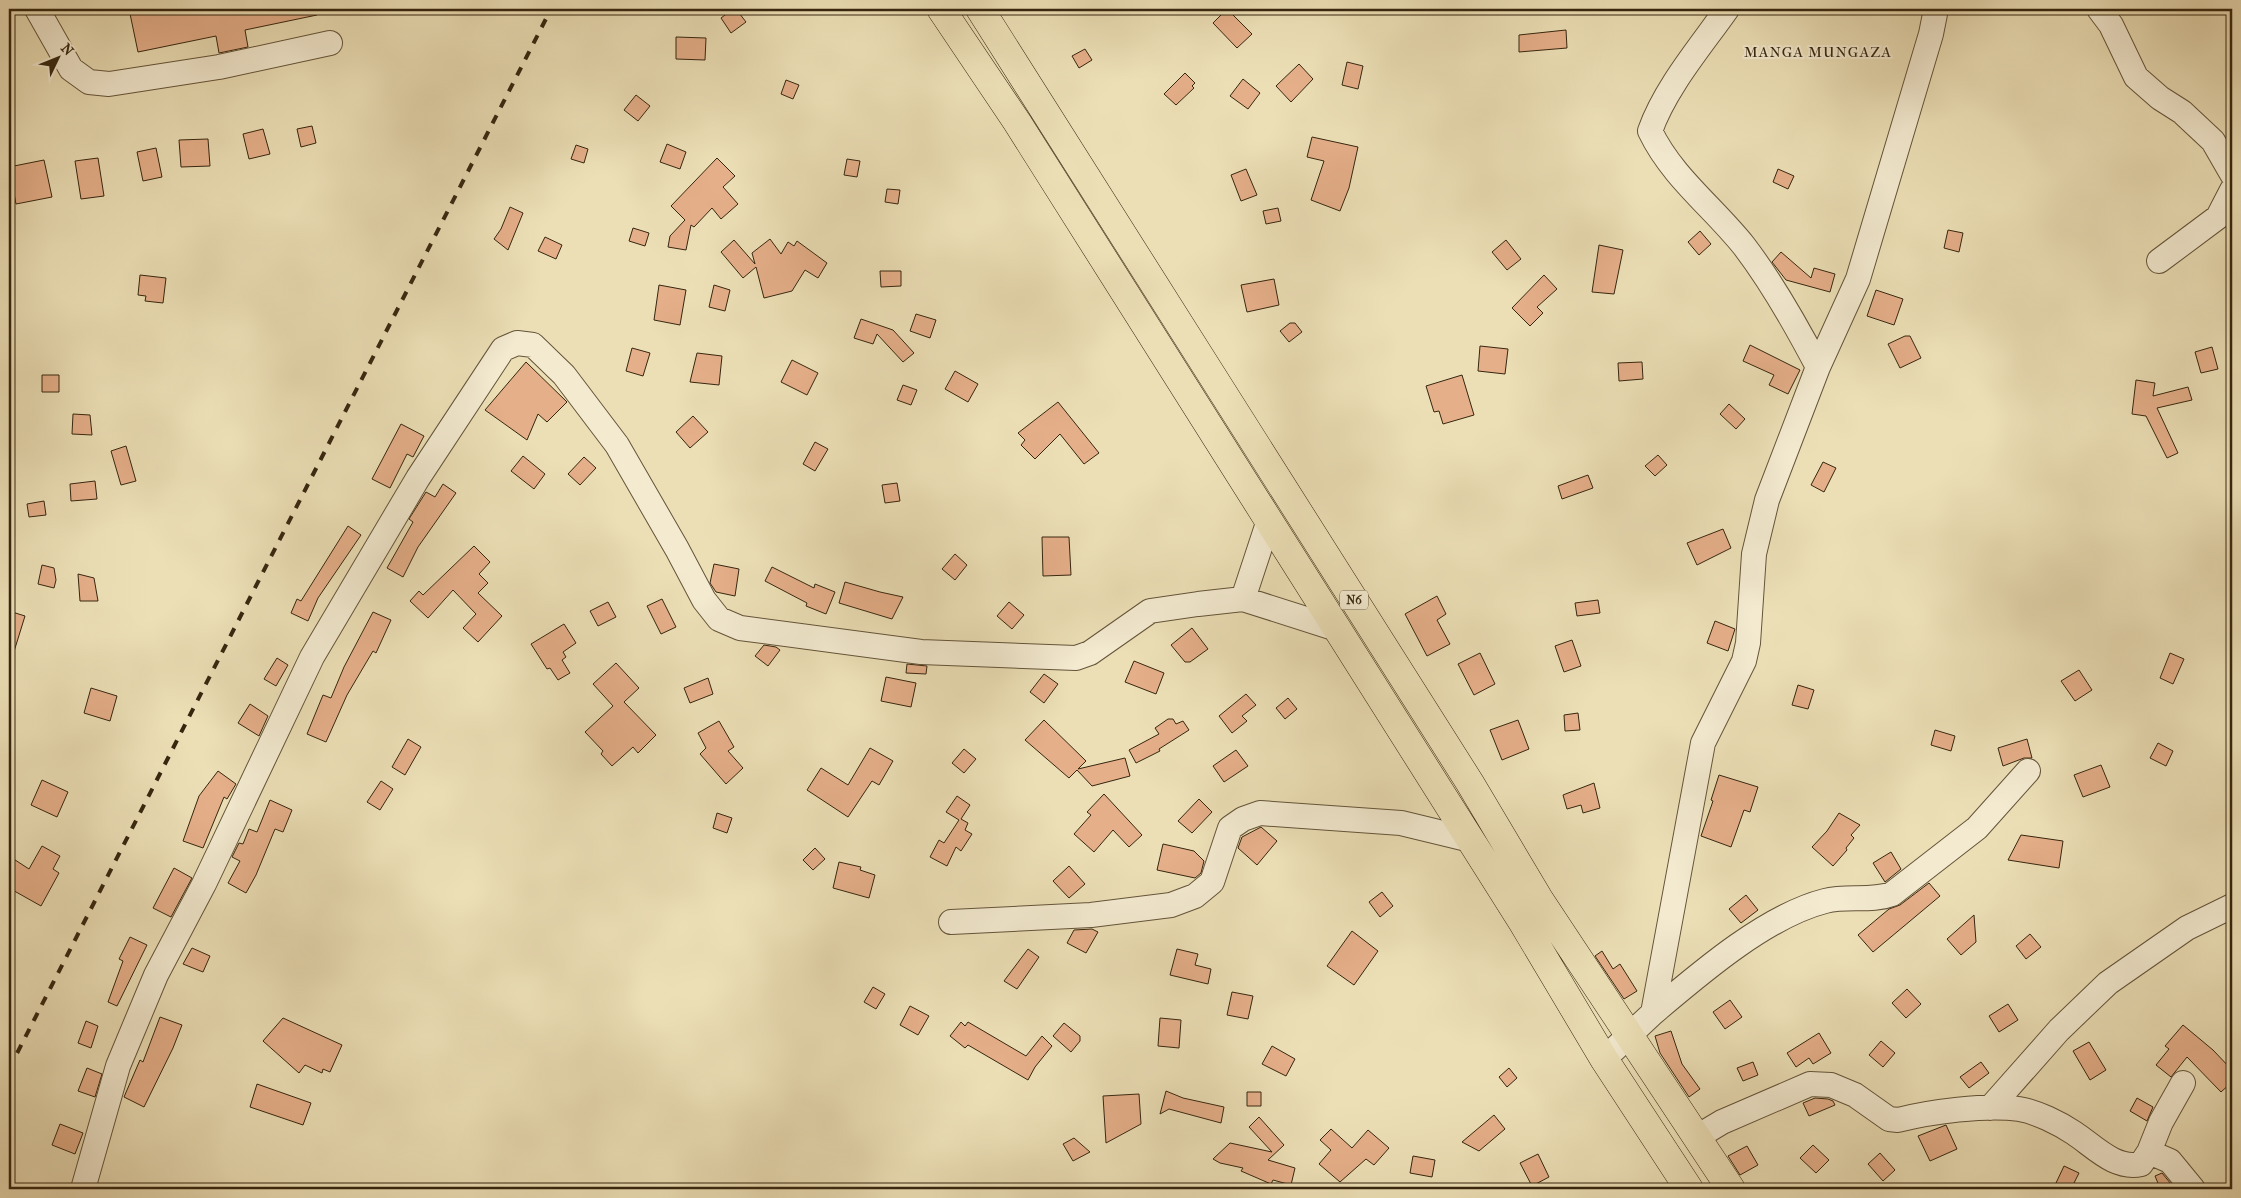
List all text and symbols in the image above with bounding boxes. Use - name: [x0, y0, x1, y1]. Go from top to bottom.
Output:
- north arrow: [32, 32, 82, 82]
- text: N: [57, 40, 77, 59]
- district label: MANGA MUNGAZA: [1744, 43, 1892, 61]
- road number: N6: [1340, 590, 1368, 610]

